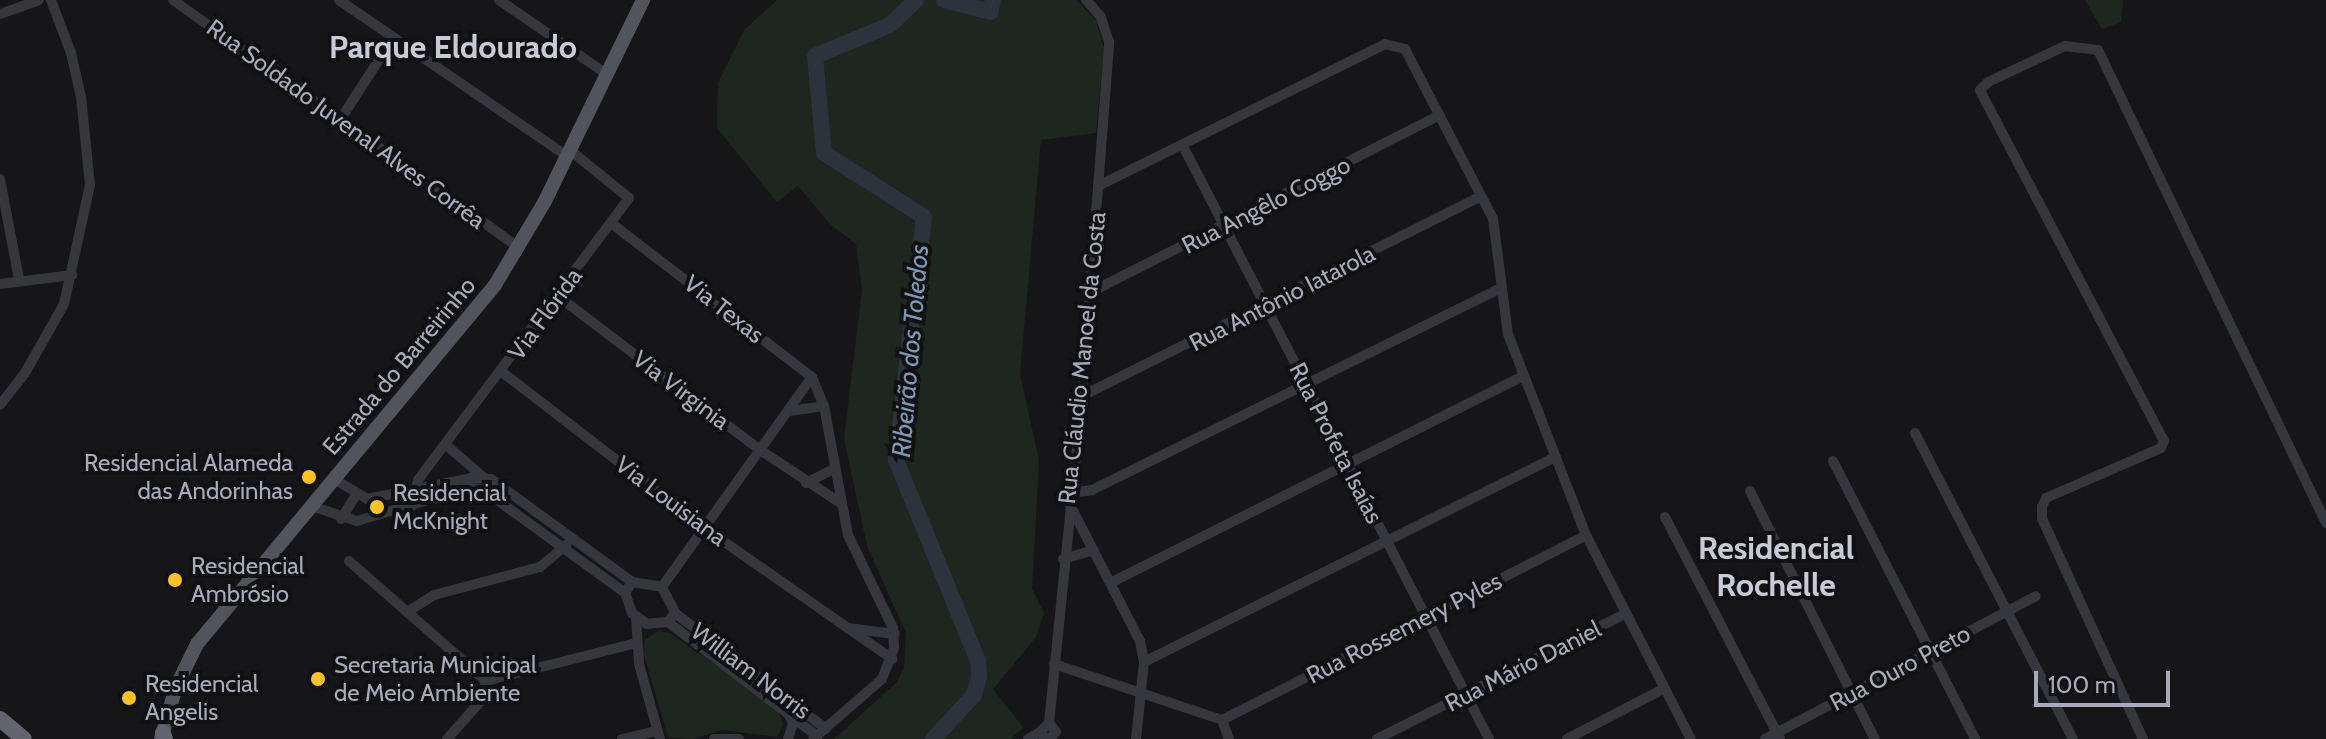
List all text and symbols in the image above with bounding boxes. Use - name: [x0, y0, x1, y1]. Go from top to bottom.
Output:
- street label: Rua Soldado Juvenal Alves Corrêa: [201, 13, 491, 235]
- district label: Parque Eldourado: [329, 28, 577, 66]
- street label: Rua Angêlo Coggo: [1177, 150, 1355, 260]
- street label: Rua Cláudio Manoel da Costa: [1052, 211, 1112, 505]
- street label: Rua Antônio Iatarola: [1184, 239, 1380, 357]
- water label: Ribeirão dos Toledos: [886, 243, 936, 459]
- street label: Via Flórida: [502, 262, 588, 366]
- street label: Via Texas: [678, 269, 770, 349]
- street label: Estrada do Barreirinho: [316, 271, 482, 461]
- street label: Via Virginia: [627, 344, 735, 436]
- street label: Rua Profeta Isaías: [1283, 358, 1389, 528]
- place label: Residencial Alameda das Andorinhas: [84, 449, 293, 505]
- street label: Via Louisiana: [610, 450, 732, 552]
- marker: Residencial Alameda das Andorinhas: [300, 468, 318, 486]
- place label: Residencial McKnight: [393, 479, 507, 535]
- marker: Residencial McKnight: [368, 498, 386, 516]
- district label: Residencial Rochelle: [1698, 530, 1854, 605]
- place label: Residencial Ambrósio: [191, 552, 305, 608]
- street label: Rua Rossemery Pyles: [1302, 566, 1506, 690]
- marker: Residencial Ambrósio: [166, 571, 184, 589]
- street label: Rua Mário Daniel: [1440, 614, 1606, 718]
- street label: William Norris: [686, 617, 816, 725]
- street label: Rua Ouro Preto: [1825, 619, 1975, 717]
- place label: Secretaria Municipal de Meio Ambiente: [334, 651, 537, 707]
- scale bar: [2038, 655, 2174, 705]
- place label: Residencial Angelis: [145, 670, 259, 726]
- marker: Secretaria Municipal de Meio Ambiente: [309, 670, 327, 688]
- text: 100 m: [2048, 670, 2116, 699]
- marker: Residencial Angelis: [120, 689, 138, 707]

